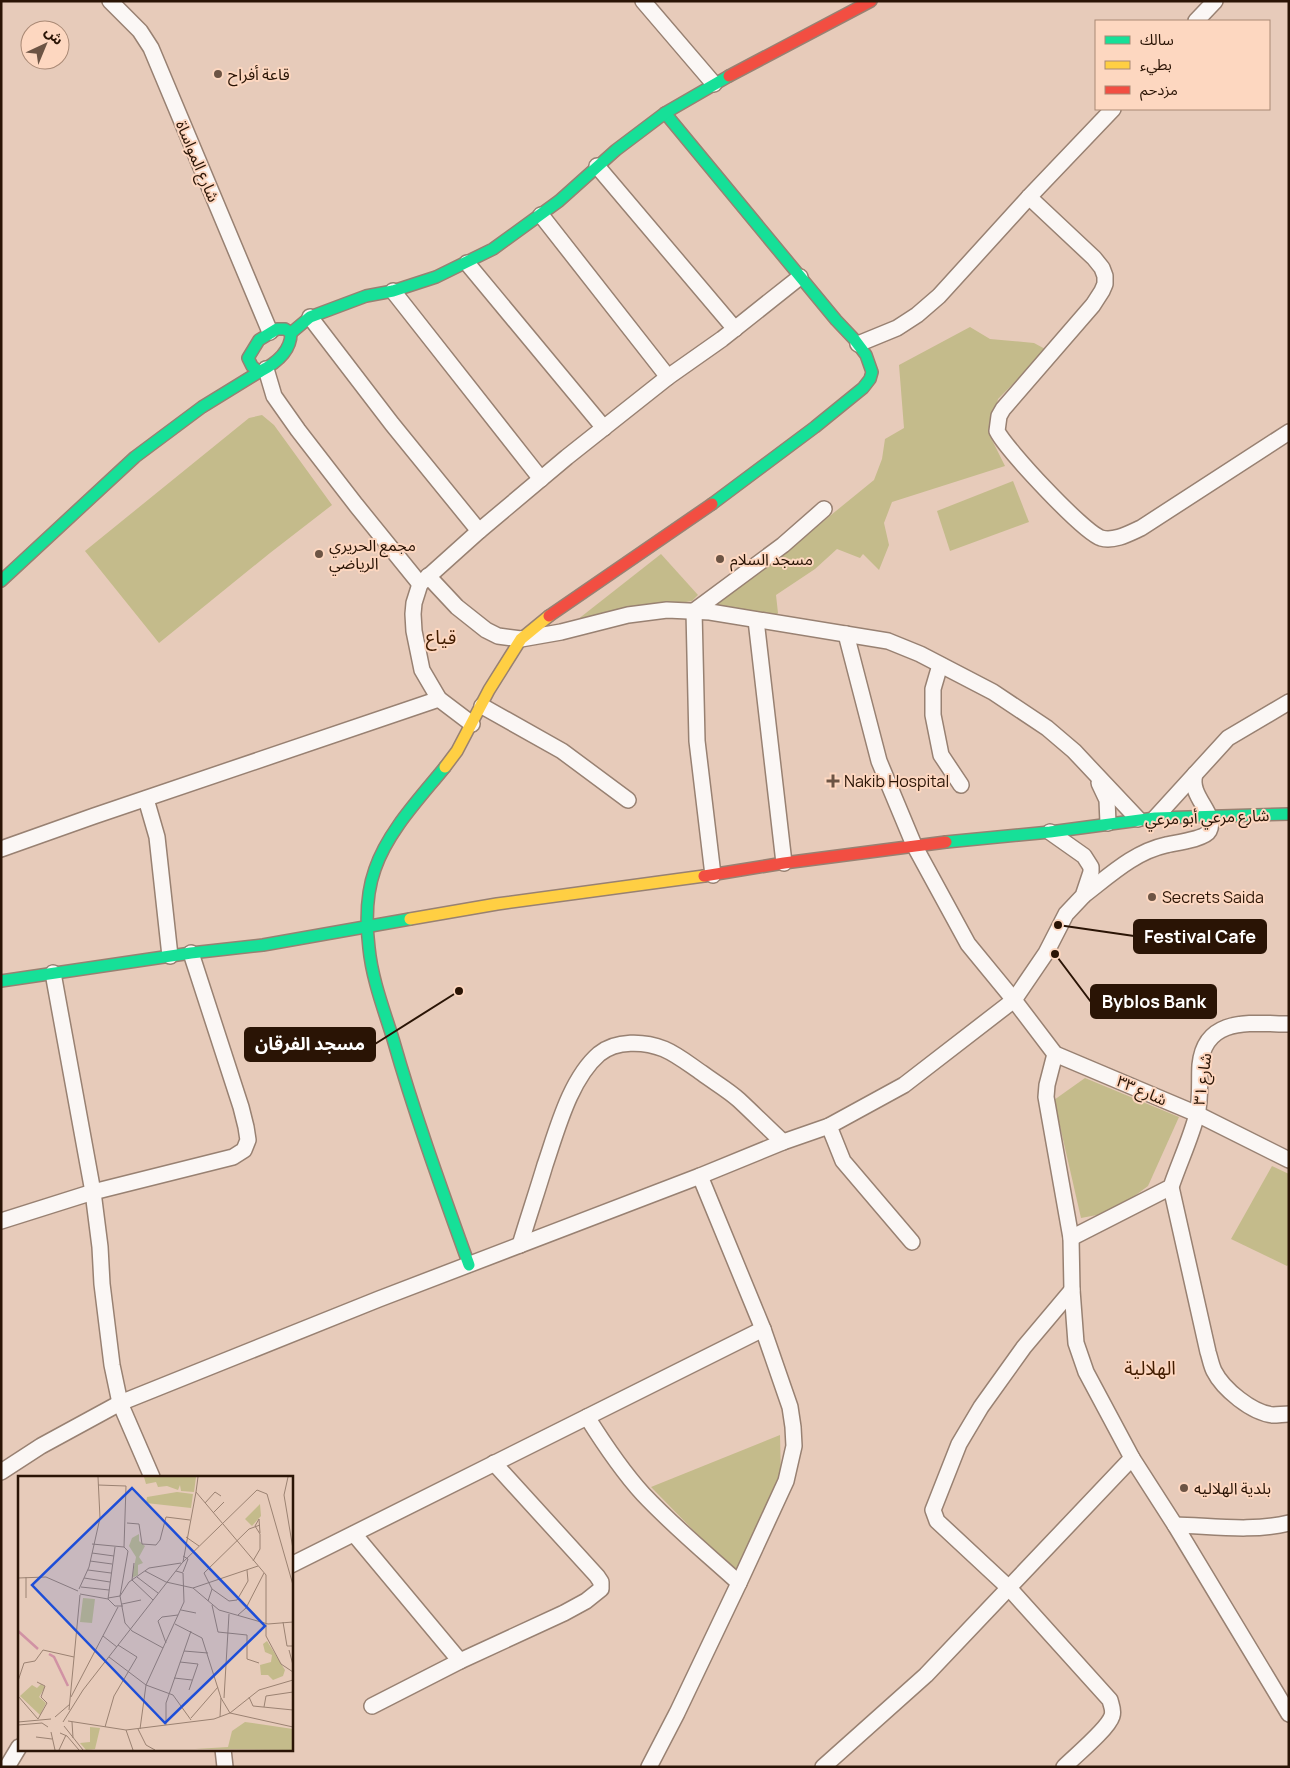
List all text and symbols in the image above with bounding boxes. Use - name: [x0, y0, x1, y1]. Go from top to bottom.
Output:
- north arrow: [20, 20, 70, 70]
- legend: [1095, 20, 1270, 110]
- text: ش: [41, 22, 68, 49]
- text: سالك: [1140, 29, 1174, 50]
- text: بطيء: [1140, 54, 1172, 76]
- place label: قاعة أفراح: [228, 63, 290, 87]
- marker: قاعة أفراح: [212, 68, 224, 80]
- text: مزدحم: [1140, 79, 1178, 101]
- street label: شارع المواساة: [169, 117, 225, 206]
- place label: مجمع الحريري الرياضي: [329, 534, 416, 576]
- marker: مجمع الحريري الرياضي: [313, 548, 325, 560]
- place label: مسجد السلام: [730, 548, 813, 572]
- marker: مسجد السلام: [714, 553, 726, 565]
- district label: قياع: [426, 624, 456, 651]
- place label: Nakib Hospital: [844, 770, 949, 792]
- marker: Nakib Hospital: [826, 774, 840, 788]
- street label: شارع مرعي أبو مرعي: [1144, 804, 1270, 832]
- place label: Secrets Saida: [1162, 886, 1264, 908]
- marker: Secrets Saida: [1146, 891, 1158, 903]
- callout: Festival Cafe: [1134, 920, 1266, 953]
- text: Festival Cafe: [1144, 924, 1256, 948]
- callout: Byblos Bank: [1091, 985, 1216, 1018]
- text: Byblos Bank: [1102, 989, 1208, 1013]
- callout: مسجد الفرقان: [245, 1028, 375, 1061]
- text: مسجد الفرقان: [255, 1031, 365, 1055]
- street label: شارع ٣١: [1187, 1051, 1219, 1107]
- street label: شارع ٣٣: [1113, 1070, 1171, 1112]
- district label: الهلالية: [1124, 1355, 1176, 1381]
- inset map: [18, 1476, 292, 1750]
- place label: بلدية الهلاليه: [1194, 1477, 1271, 1499]
- marker: بلدية الهلاليه: [1178, 1482, 1190, 1494]

